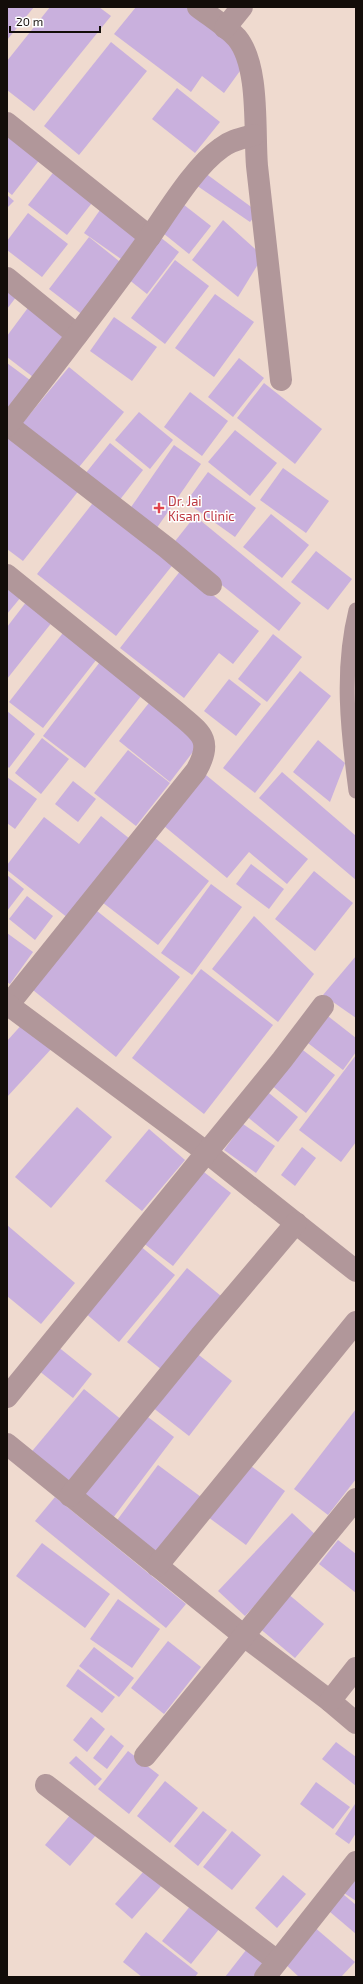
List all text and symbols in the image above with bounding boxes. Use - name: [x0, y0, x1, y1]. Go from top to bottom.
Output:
- scale bar: [10, 8, 100, 34]
- text: 20 m: [16, 14, 43, 28]
- place label: Dr. Jai Kisan Clinic: [168, 493, 235, 524]
- marker: Dr. Jai Kisan Clinic: [153, 502, 165, 514]

